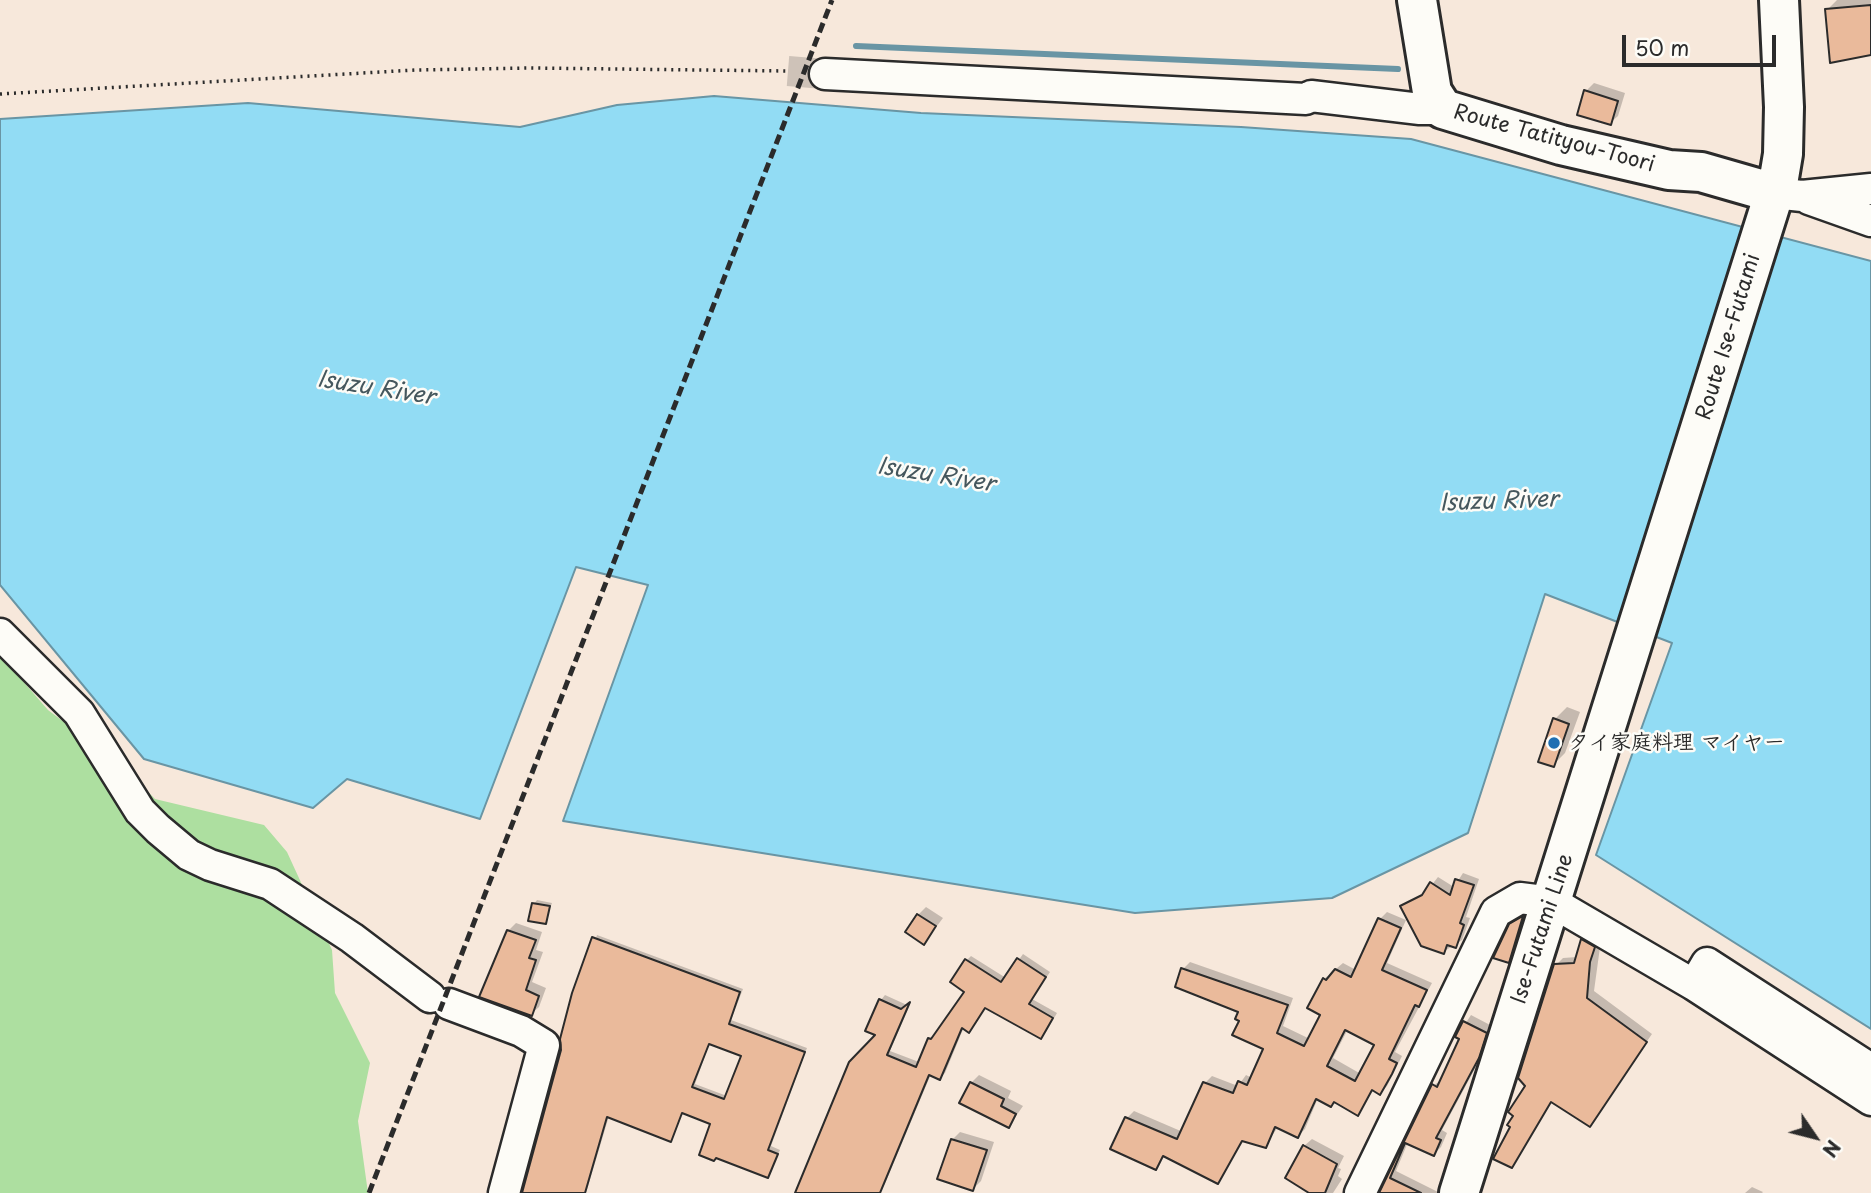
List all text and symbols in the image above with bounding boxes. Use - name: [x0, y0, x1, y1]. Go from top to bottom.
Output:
- scale bar: [1626, 21, 1780, 65]
- text: 50 m: [1635, 31, 1689, 63]
- street label: Route Tatityou-Toori: [1451, 100, 1657, 178]
- street label: Route Ise-Futami: [1692, 251, 1766, 423]
- water label: Isuzu River: [315, 366, 437, 412]
- water label: Isuzu River: [875, 453, 997, 499]
- water label: Isuzu River: [1439, 486, 1559, 518]
- place label: タイ家庭料理 マイヤー: [1568, 730, 1785, 756]
- marker: タイ家庭料理 マイヤー: [1546, 735, 1562, 751]
- street label: Ise-Futami Line: [1507, 851, 1579, 1007]
- north arrow: [1780, 1102, 1850, 1172]
- text: N: [1816, 1135, 1848, 1163]

